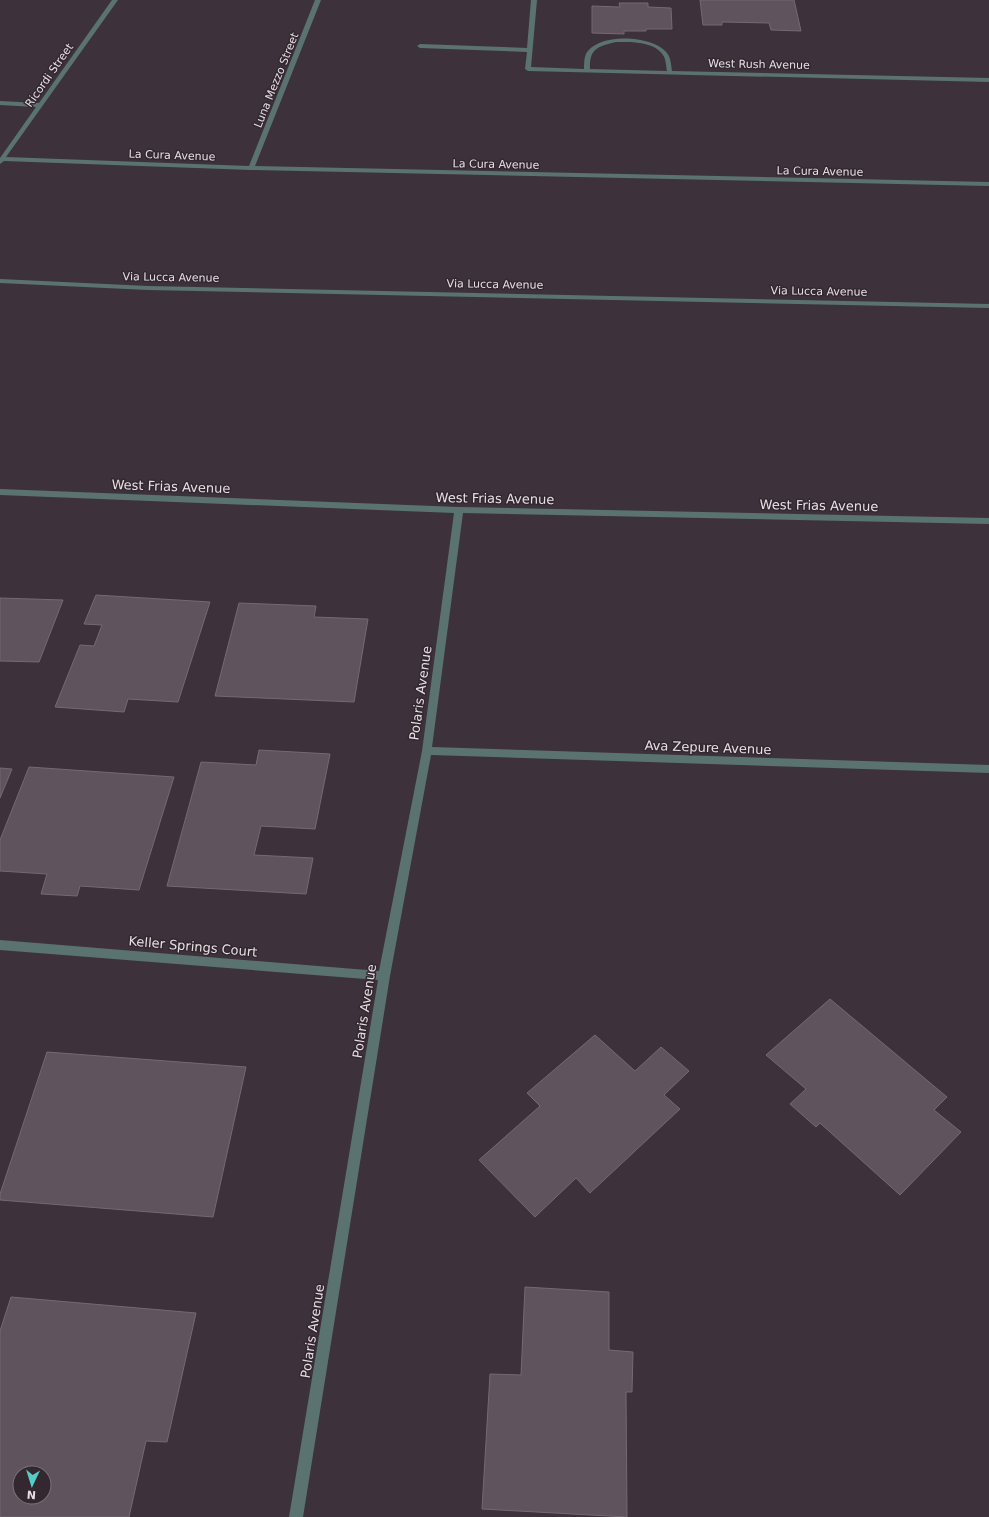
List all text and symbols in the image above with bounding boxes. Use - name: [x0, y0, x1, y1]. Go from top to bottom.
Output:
- street label: Luna Mezzo Street: [251, 30, 302, 130]
- street label: Ricordi Street: [23, 40, 77, 110]
- street label: West Rush Avenue: [708, 57, 810, 72]
- street label: La Cura Avenue: [128, 147, 216, 164]
- street label: La Cura Avenue: [453, 157, 540, 172]
- street label: La Cura Avenue: [777, 164, 864, 179]
- street label: Via Lucca Avenue: [123, 270, 220, 285]
- street label: Via Lucca Avenue: [447, 277, 544, 292]
- street label: Via Lucca Avenue: [771, 284, 868, 299]
- street label: West Frias Avenue: [111, 477, 231, 496]
- street label: West Frias Avenue: [435, 490, 554, 507]
- street label: West Frias Avenue: [759, 497, 878, 514]
- street label: Polaris Avenue: [406, 645, 435, 741]
- street label: Ava Zepure Avenue: [644, 738, 772, 757]
- street label: Keller Springs Court: [128, 933, 258, 960]
- street label: Polaris Avenue: [350, 963, 379, 1059]
- street label: Polaris Avenue: [298, 1283, 327, 1379]
- north arrow: [12, 1465, 52, 1505]
- text: N: [26, 1488, 36, 1501]

